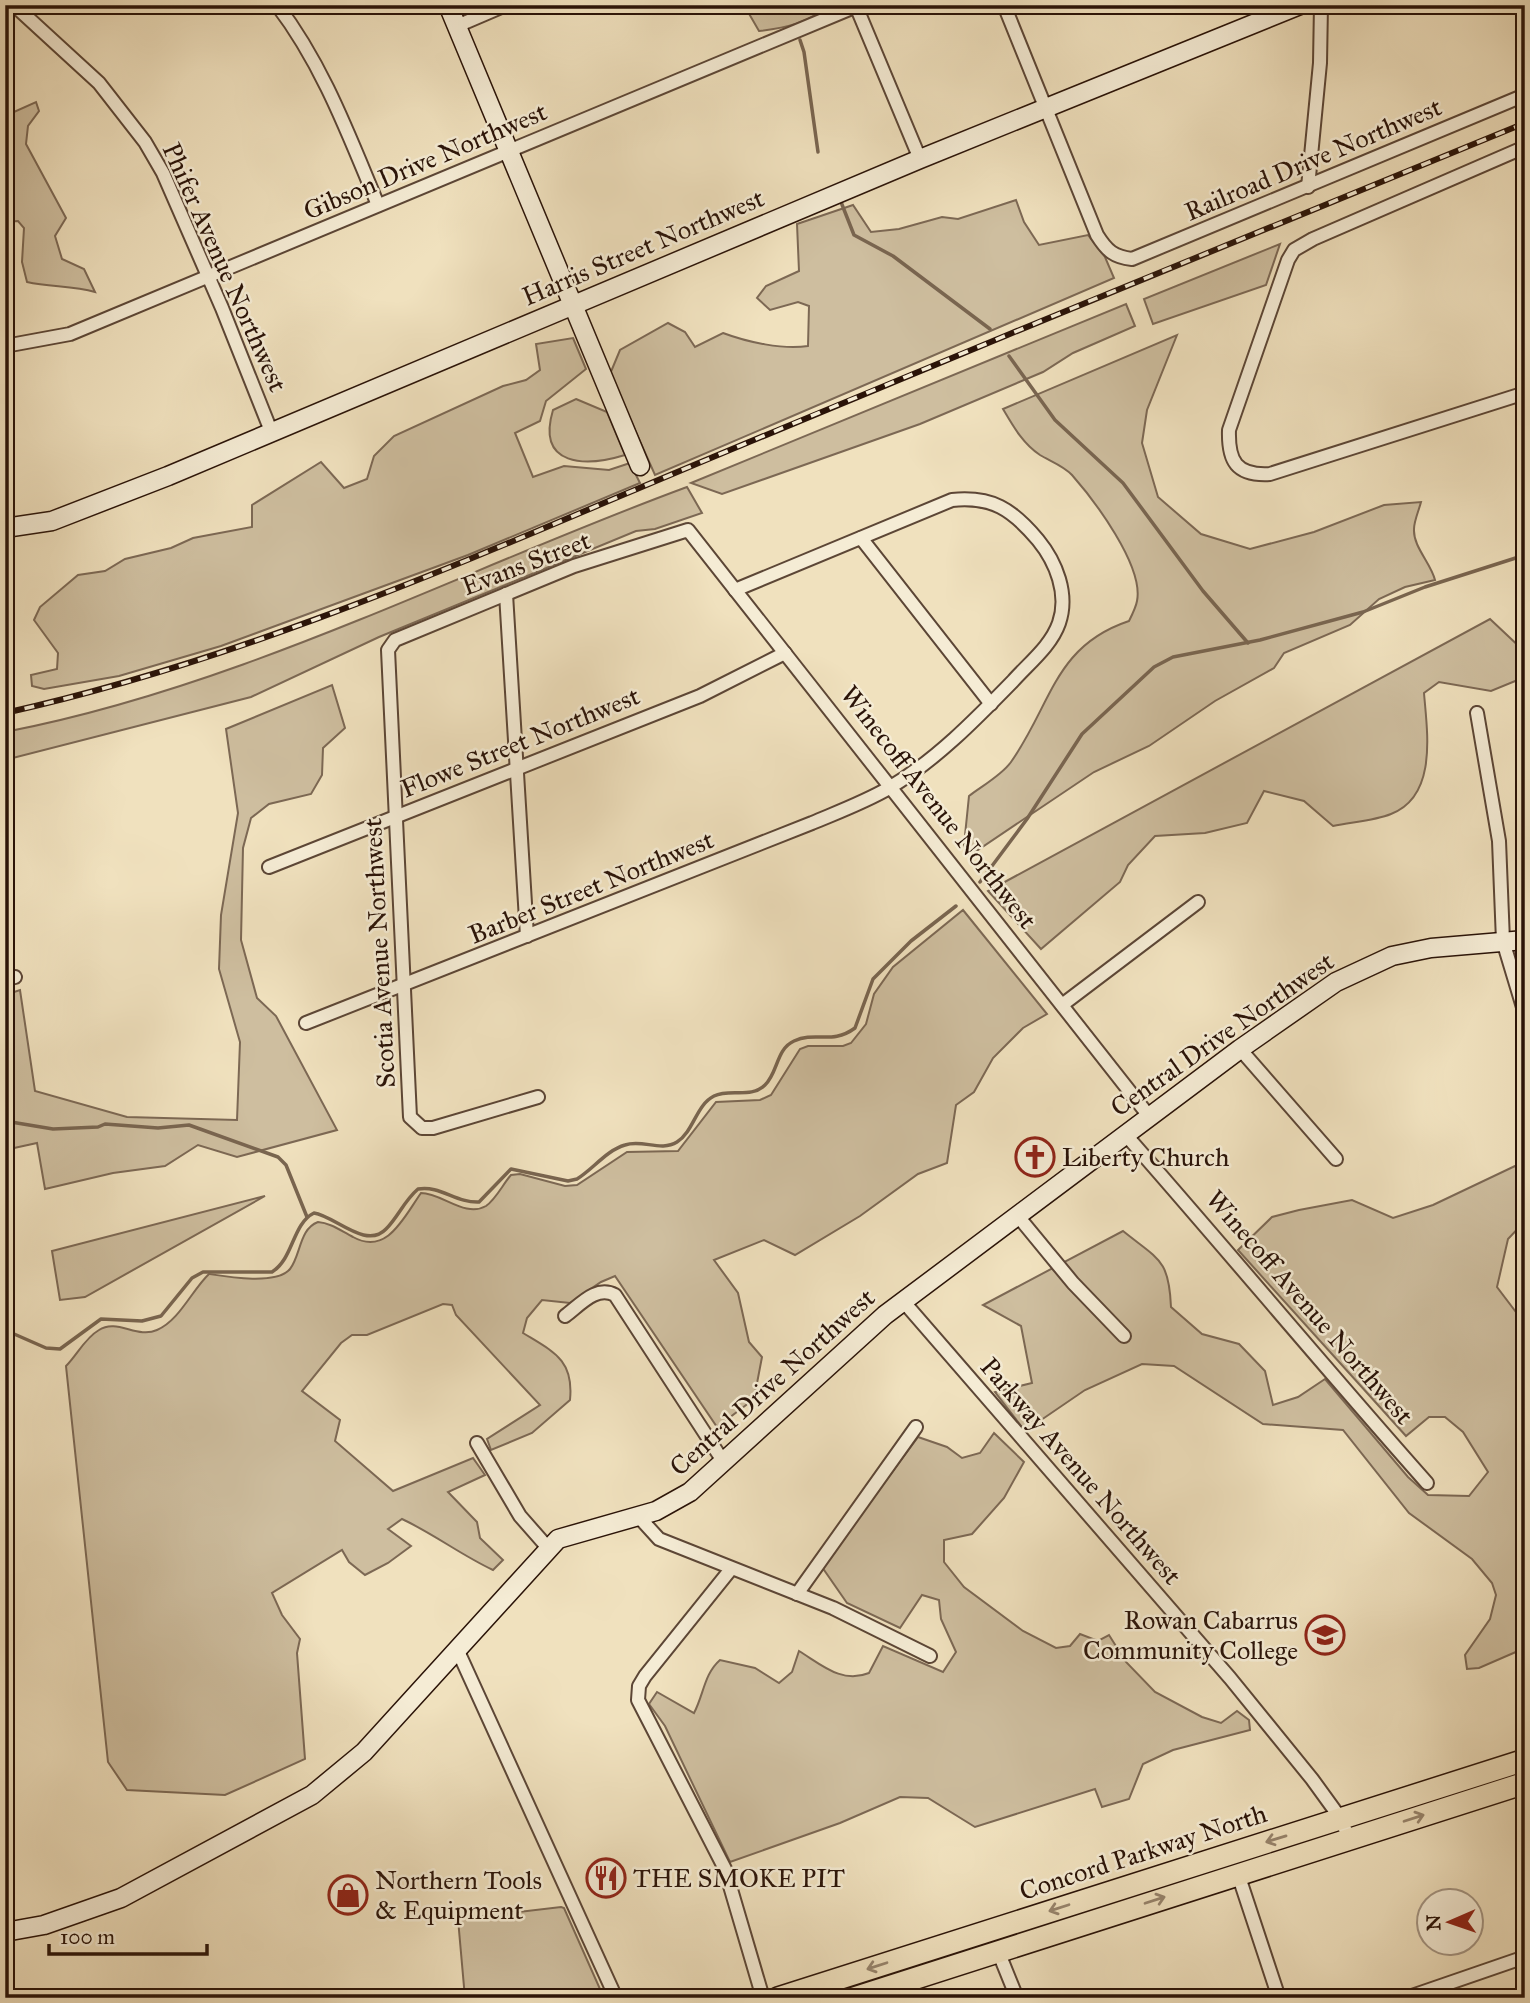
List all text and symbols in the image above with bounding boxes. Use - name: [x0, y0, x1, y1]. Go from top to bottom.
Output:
- street label: Railroad Drive Northwest: [1180, 90, 1446, 228]
- street label: Gibson Drive Northwest: [299, 95, 551, 227]
- street label: Phifer Avenue Northwest: [156, 138, 294, 396]
- street label: Harris Street Northwest: [517, 182, 769, 312]
- street label: Evans Street: [457, 524, 595, 602]
- street label: Flowe Street Northwest: [396, 679, 644, 805]
- street label: Winecoff Avenue Northwest: [834, 679, 1044, 935]
- street label: Scotia Avenue Northwest: [356, 817, 402, 1089]
- street label: Barber Street Northwest: [464, 823, 718, 951]
- street label: Central Drive Northwest: [1104, 945, 1340, 1123]
- church icon: Liberty Church: [1014, 1136, 1056, 1178]
- place label: Liberty Church: [1062, 1141, 1230, 1173]
- street label: Winecoff Avenue Northwest: [1199, 1183, 1421, 1431]
- street label: Central Drive Northwest: [663, 1281, 881, 1483]
- street label: Parkway Avenue Northwest: [974, 1351, 1188, 1591]
- place label: Rowan Cabarrus Community College: [1083, 1604, 1298, 1666]
- school or university icon: Rowan Cabarrus Community College: [1304, 1614, 1346, 1656]
- street label: Concord Parkway North: [1015, 1797, 1271, 1907]
- one-way arrow: [1403, 1811, 1425, 1823]
- one-way arrow: [1266, 1834, 1288, 1847]
- restaurant icon: THE SMOKE PIT: [585, 1857, 627, 1899]
- place label: THE SMOKE PIT: [633, 1862, 845, 1894]
- place label: Northern Tools & Equipment: [375, 1864, 542, 1926]
- shop icon: Northern Tools & Equipment: [327, 1874, 369, 1916]
- north arrow: [1414, 1888, 1484, 1958]
- one-way arrow: [1144, 1893, 1166, 1905]
- one-way arrow: [1049, 1903, 1071, 1915]
- scale bar: [49, 1912, 206, 1956]
- text: N: [1422, 1914, 1445, 1931]
- text: 100 m: [60, 1924, 115, 1950]
- one-way arrow: [866, 1960, 888, 1973]

